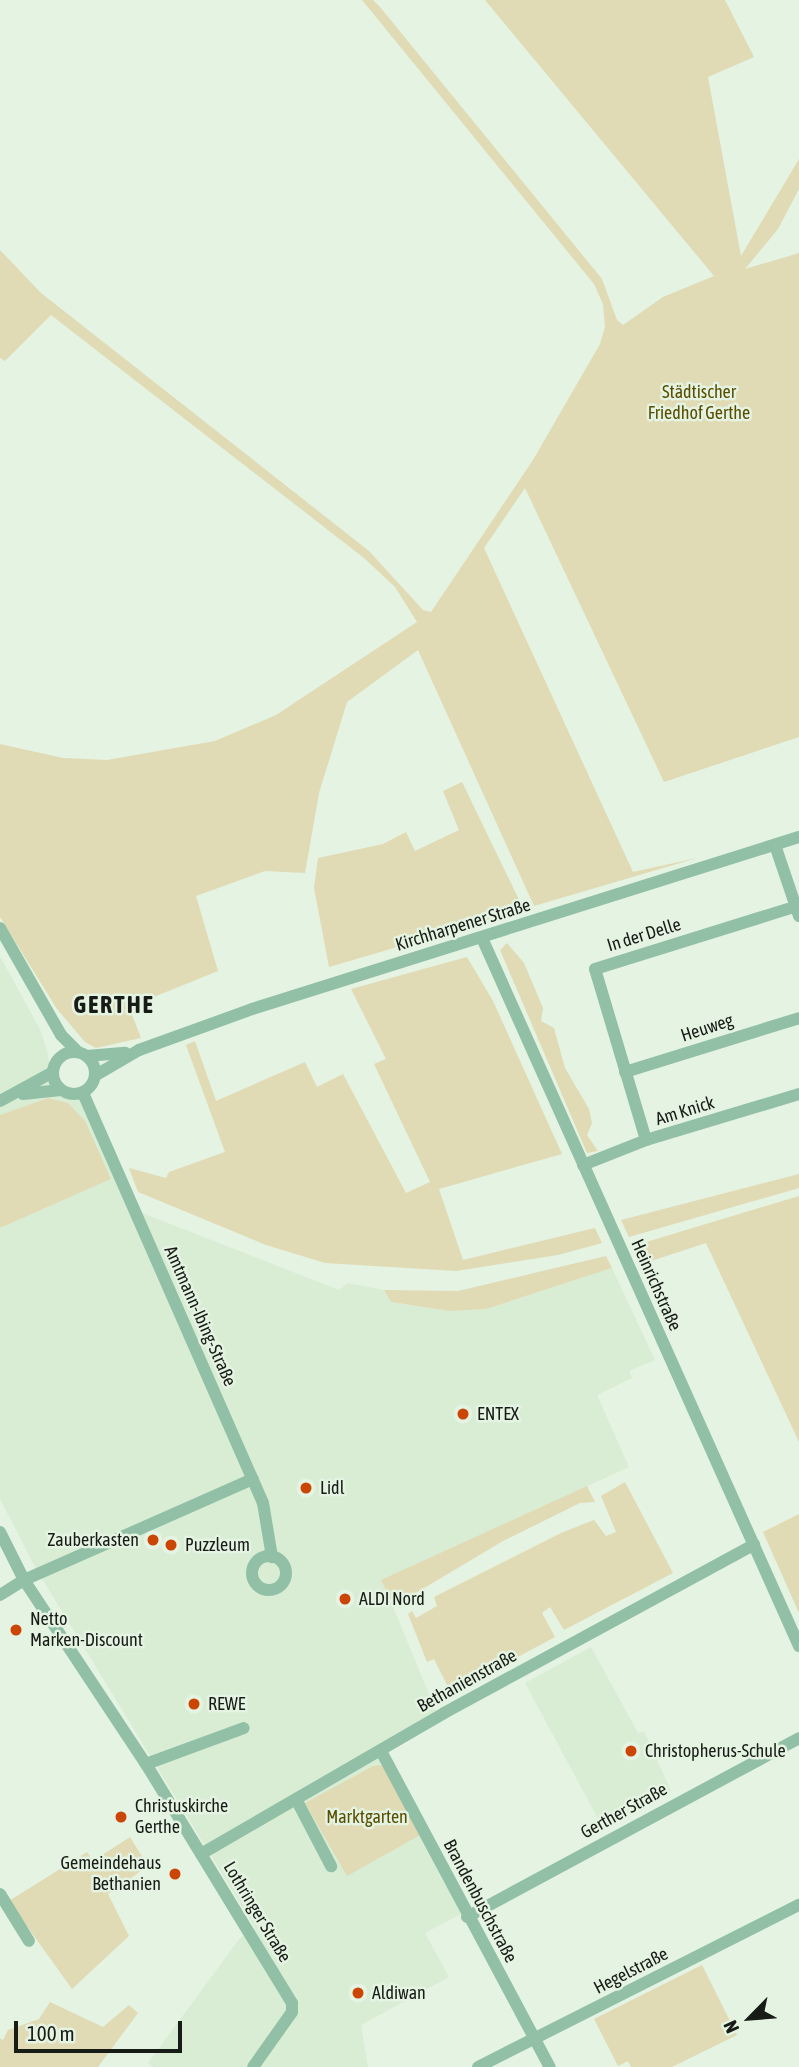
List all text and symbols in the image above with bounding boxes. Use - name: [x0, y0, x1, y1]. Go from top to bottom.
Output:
- park label: Städtischer Friedhof Gerthe: [648, 382, 750, 424]
- street label: Kirchharpener Straße: [393, 894, 533, 956]
- street label: In der Delle: [604, 914, 684, 956]
- district label: GERTHE: [74, 991, 154, 1019]
- street label: Heuweg: [678, 1009, 736, 1047]
- street label: Am Knick: [653, 1092, 717, 1130]
- street label: Heinrichstraße: [626, 1236, 686, 1334]
- street label: Amtmann-Ibing-Straße: [159, 1243, 241, 1389]
- place label: ENTEX: [477, 1403, 519, 1425]
- marker: ENTEX: [455, 1406, 471, 1422]
- place label: Lidl: [320, 1477, 344, 1499]
- marker: Lidl: [298, 1480, 314, 1496]
- place label: Zauberkasten: [47, 1529, 139, 1551]
- marker: Zauberkasten: [145, 1532, 161, 1548]
- place label: Puzzleum: [185, 1534, 250, 1556]
- marker: Puzzleum: [163, 1537, 179, 1553]
- place label: ALDI Nord: [359, 1588, 425, 1610]
- marker: ALDI Nord: [337, 1591, 353, 1607]
- place label: Netto Marken-Discount: [30, 1609, 143, 1652]
- marker: Netto Marken-Discount: [8, 1622, 24, 1638]
- street label: Bethanienstraße: [414, 1645, 520, 1717]
- place label: REWE: [208, 1693, 245, 1715]
- marker: REWE: [186, 1696, 202, 1712]
- place label: Christopherus-Schule: [645, 1740, 786, 1762]
- marker: Christopherus-Schule: [623, 1743, 639, 1759]
- street label: Gerther Straße: [577, 1778, 671, 1844]
- place label: Christuskirche Gerthe: [135, 1796, 228, 1839]
- park label: Marktgarten: [326, 1806, 408, 1828]
- marker: Christuskirche Gerthe: [113, 1809, 129, 1825]
- street label: Brandenbuschstraße: [438, 1836, 522, 1966]
- place label: Gemeindehaus Bethanien: [60, 1853, 161, 1896]
- street label: Lothringer Straße: [219, 1858, 295, 1966]
- marker: Gemeindehaus Bethanien: [167, 1866, 183, 1882]
- street label: Hegelstraße: [590, 1943, 672, 1999]
- place label: Aldiwan: [372, 1982, 426, 2004]
- north arrow: [715, 1983, 785, 2053]
- marker: Aldiwan: [350, 1985, 366, 2001]
- scale bar: [18, 2008, 186, 2052]
- text: N: [719, 2017, 743, 2037]
- text: 100 m: [27, 2021, 75, 2045]

